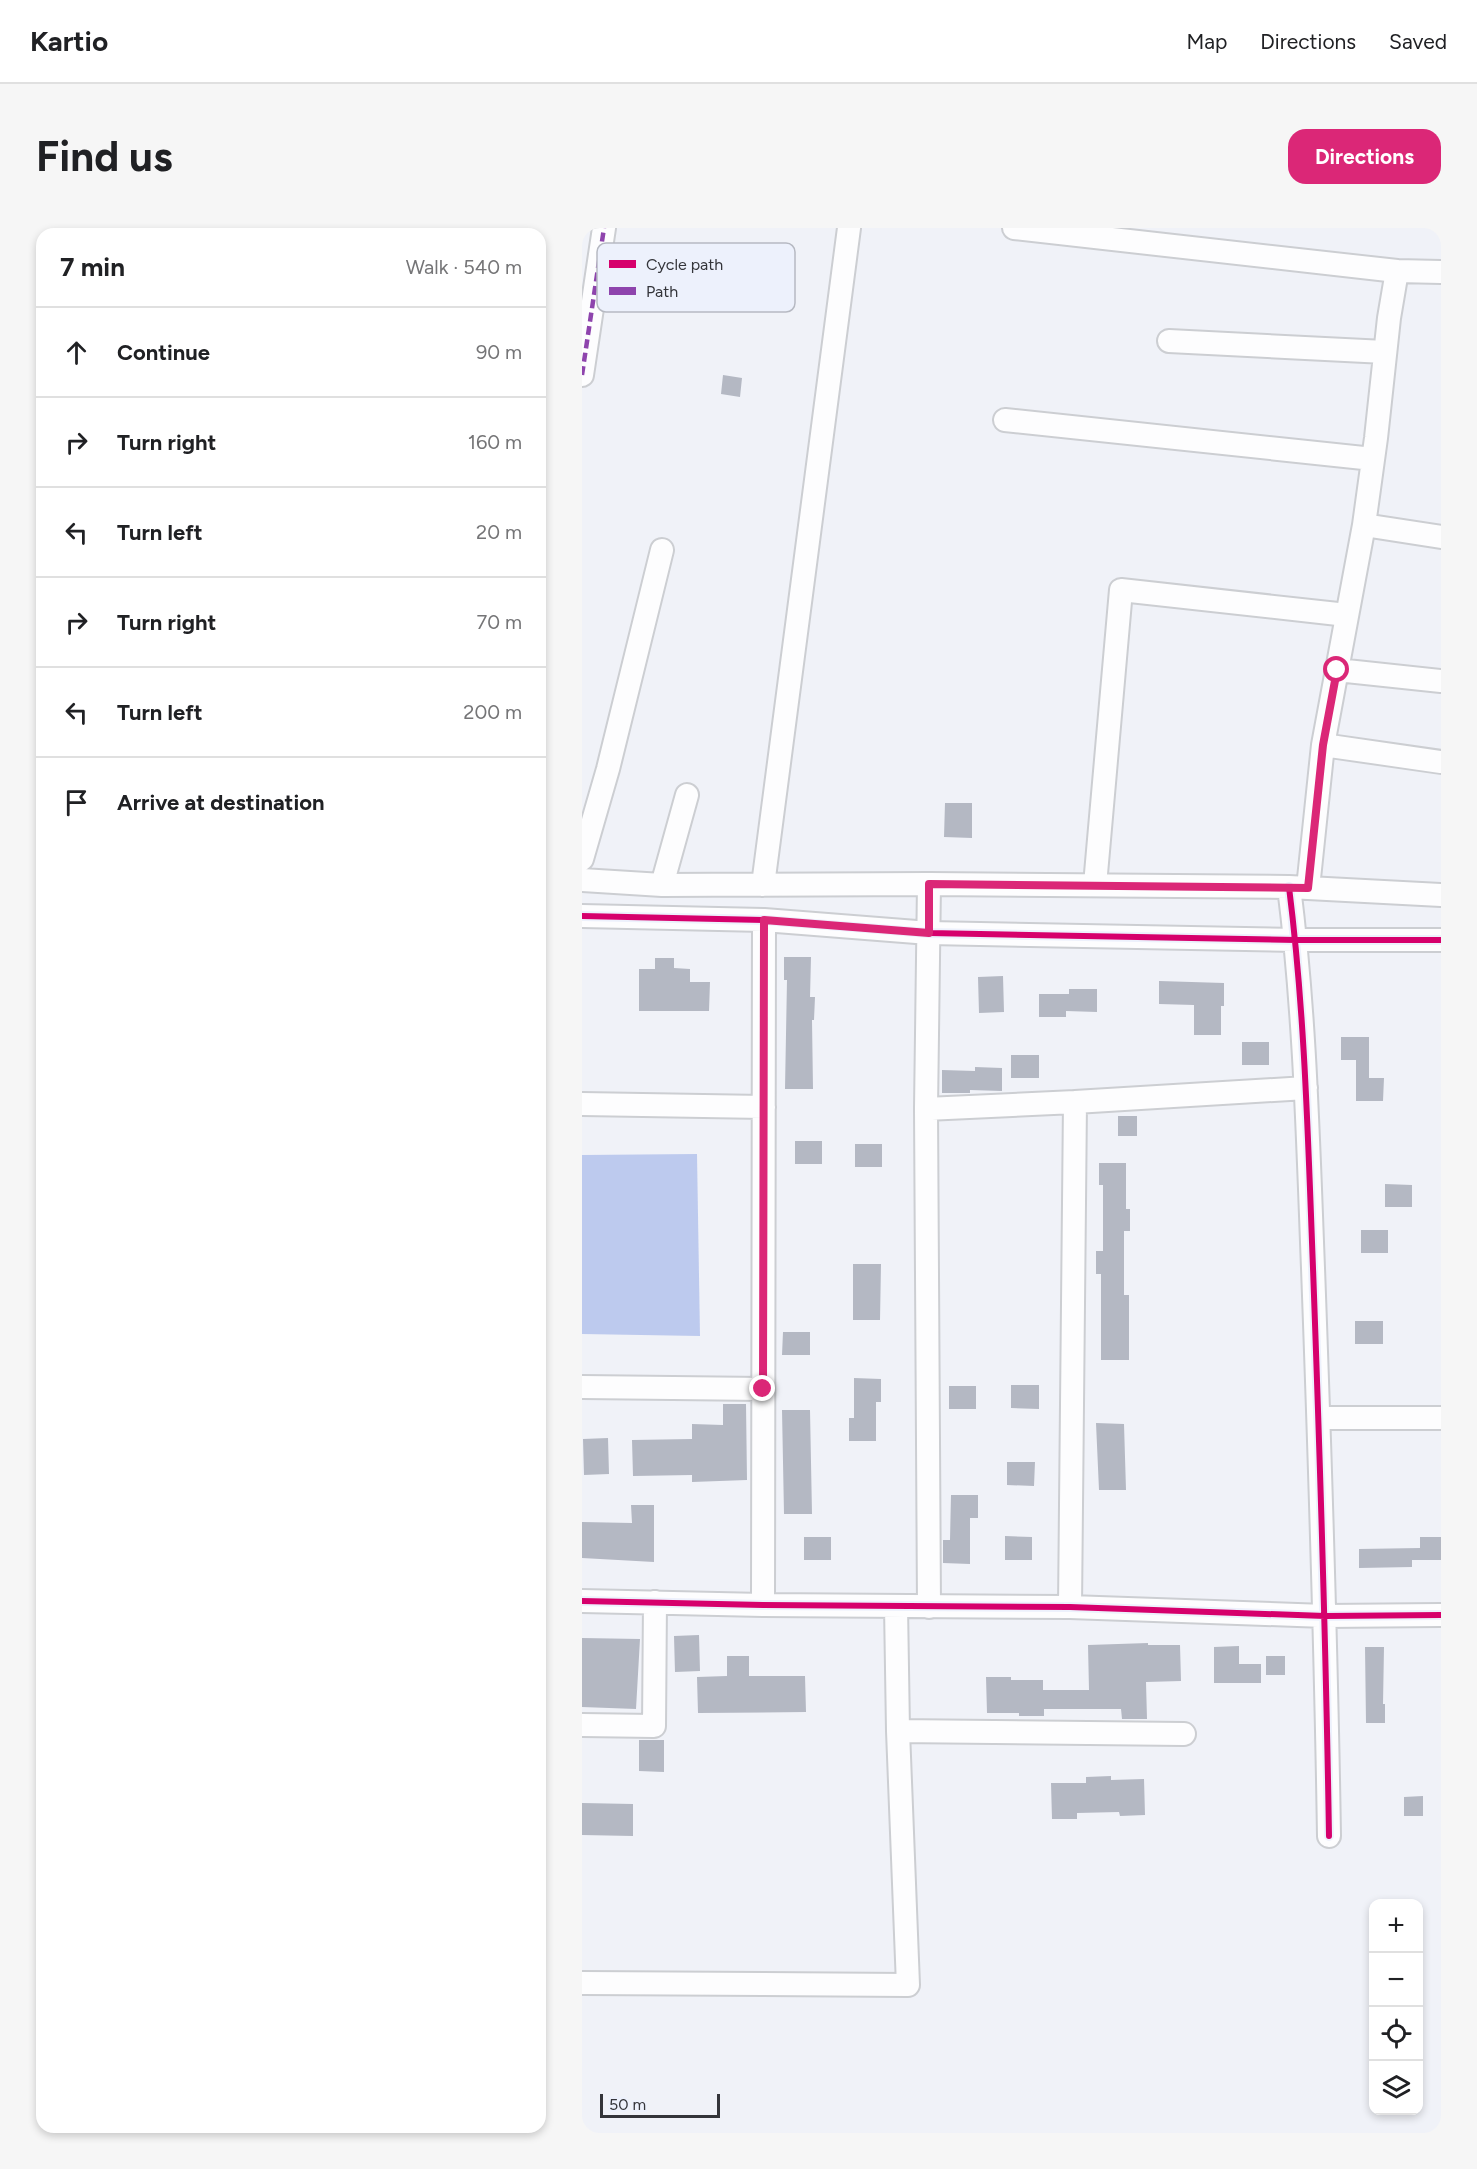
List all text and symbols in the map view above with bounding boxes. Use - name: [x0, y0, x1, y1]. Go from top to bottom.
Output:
- text: Kartio: [30, 24, 108, 58]
- text: Map: [1186, 29, 1227, 54]
- text: Directions: [1260, 29, 1356, 54]
- text: Saved: [1389, 29, 1447, 54]
- button: Directions: [1288, 129, 1441, 184]
- text: Find us: [36, 131, 173, 182]
- legend: [597, 243, 795, 312]
- text: 7 min: [60, 251, 125, 283]
- text: Walk · 540 m: [406, 255, 522, 279]
- text: Cycle path: [646, 255, 723, 274]
- text: Path: [646, 282, 678, 301]
- icon: ahead: [60, 336, 93, 369]
- text: Continue: [117, 339, 210, 366]
- text: 90 m: [476, 340, 522, 364]
- icon: right: [60, 426, 93, 459]
- text: Turn right: [117, 429, 216, 456]
- text: 160 m: [468, 430, 522, 454]
- icon: left: [60, 516, 93, 549]
- text: Turn left: [117, 519, 203, 546]
- text: 20 m: [476, 520, 522, 544]
- icon: right: [60, 606, 93, 639]
- text: Turn right: [117, 609, 216, 636]
- text: 70 m: [476, 610, 522, 634]
- route start: [1323, 656, 1349, 682]
- icon: left: [60, 696, 93, 729]
- text: Turn left: [117, 699, 203, 726]
- text: 200 m: [463, 700, 522, 724]
- icon: arrive: [60, 786, 93, 819]
- text: Arrive at destination: [117, 789, 325, 816]
- route end: [749, 1375, 775, 1401]
- map controls: [1369, 1899, 1423, 2115]
- button: +: [1369, 1899, 1423, 1953]
- button: −: [1369, 1953, 1423, 2007]
- button: locate: [1369, 2007, 1423, 2061]
- button: layers: [1369, 2061, 1423, 2115]
- scale bar: [600, 2091, 720, 2118]
- text: 50 m: [609, 2095, 646, 2114]

